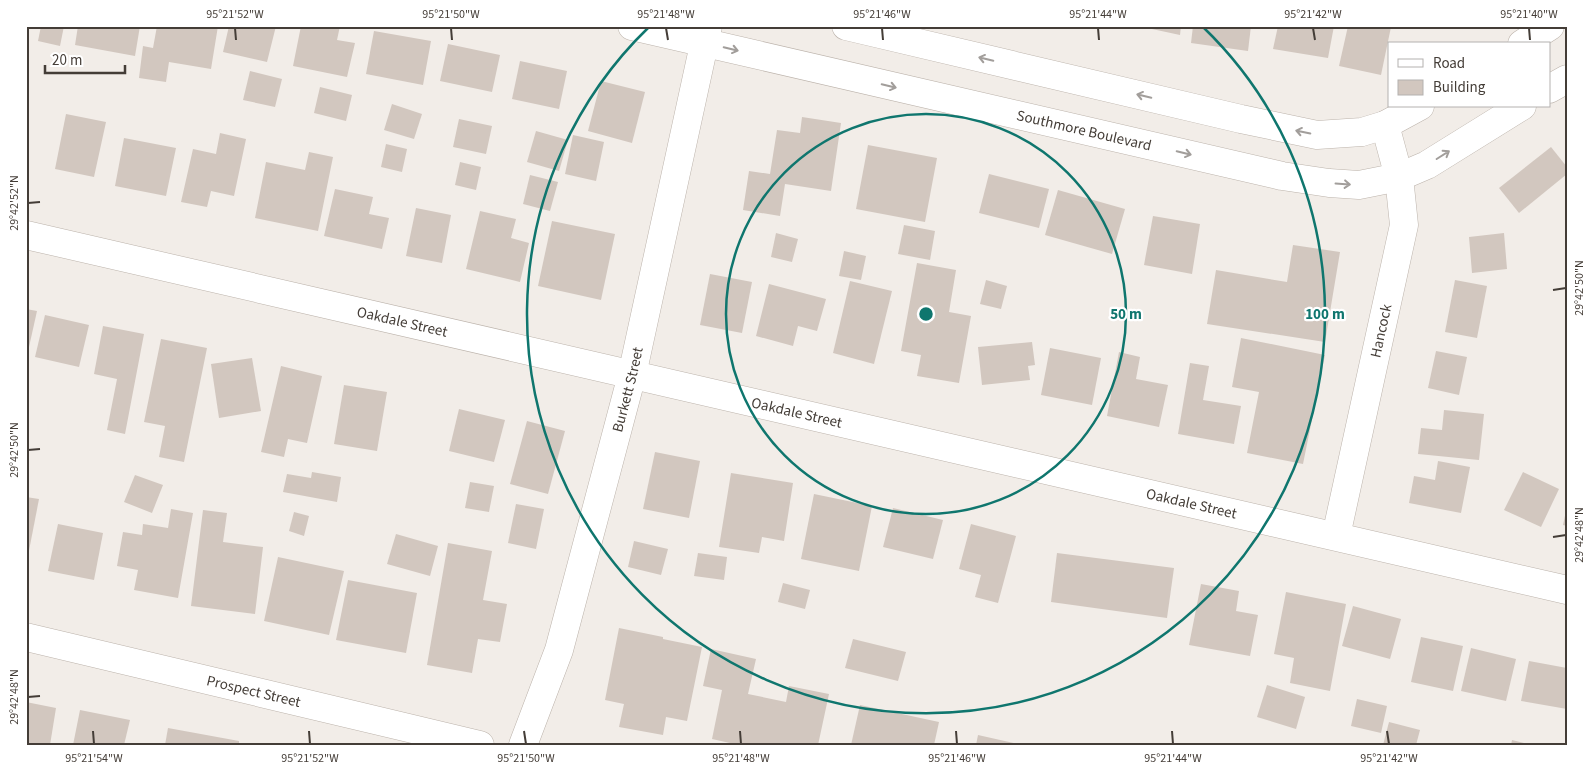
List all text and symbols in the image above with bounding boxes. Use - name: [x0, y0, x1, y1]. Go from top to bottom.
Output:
- text: 95°21'52"W: [206, 6, 264, 23]
- text: 95°21'50"W: [422, 6, 480, 23]
- text: 95°21'48"W: [637, 6, 695, 23]
- text: 95°21'46"W: [853, 6, 911, 23]
- text: 95°21'44"W: [1069, 6, 1127, 23]
- text: 95°21'42"W: [1284, 6, 1342, 23]
- text: 95°21'40"W: [1500, 6, 1558, 23]
- scale bar: [45, 42, 125, 74]
- legend: [1388, 42, 1550, 108]
- one-way arrow: [722, 45, 738, 54]
- text: 20 m: [52, 50, 82, 71]
- text: Road: [1433, 53, 1465, 74]
- one-way arrow: [979, 54, 995, 63]
- text: Building: [1433, 77, 1486, 98]
- one-way arrow: [881, 81, 897, 91]
- one-way arrow: [1137, 91, 1153, 100]
- street label: Southmore Boulevard: [1014, 105, 1154, 157]
- one-way arrow: [1295, 127, 1311, 136]
- one-way arrow: [1176, 149, 1192, 158]
- one-way arrow: [1435, 150, 1449, 160]
- text: 29°42'52"N: [6, 175, 23, 231]
- one-way arrow: [1335, 180, 1351, 189]
- text: 29°42'50"N: [1571, 260, 1588, 316]
- street label: Oakdale Street: [355, 302, 449, 343]
- street label: Hancock: [1365, 302, 1398, 360]
- text: 50 m: [1110, 304, 1142, 325]
- text: 100 m: [1305, 304, 1345, 325]
- centre of rings: [917, 305, 935, 323]
- street label: Burkett Street: [607, 345, 649, 435]
- street label: Oakdale Street: [749, 392, 844, 434]
- text: 29°42'50"N: [6, 422, 23, 478]
- street label: Oakdale Street: [1144, 483, 1239, 525]
- text: 29°42'48"N: [1571, 507, 1588, 563]
- text: 29°42'48"N: [6, 669, 23, 725]
- street label: Prospect Street: [204, 670, 303, 713]
- text: 95°21'54"W: [65, 750, 123, 767]
- text: 95°21'52"W: [281, 750, 339, 767]
- text: 95°21'50"W: [497, 750, 555, 767]
- text: 95°21'48"W: [712, 750, 770, 767]
- text: 95°21'46"W: [928, 750, 986, 767]
- text: 95°21'44"W: [1144, 750, 1202, 767]
- text: 95°21'42"W: [1360, 750, 1418, 767]

